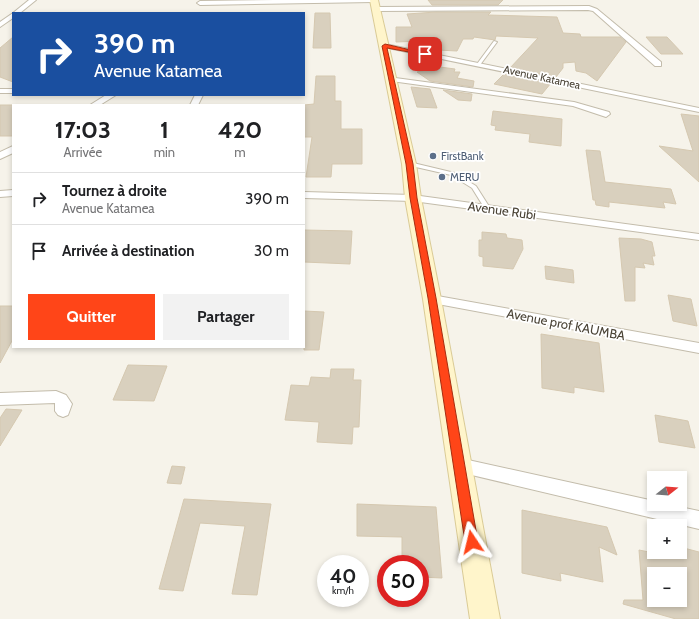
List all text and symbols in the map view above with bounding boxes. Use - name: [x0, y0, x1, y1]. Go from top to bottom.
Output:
- text: 390 m: [94, 26, 175, 60]
- icon: right: [28, 28, 80, 80]
- pin: [408, 37, 442, 71]
- icon: arrive: [414, 43, 436, 65]
- text: Avenue Katamea: [94, 60, 222, 82]
- street label: Avenue Katamea: [502, 62, 582, 92]
- text: 17:03: [55, 115, 111, 144]
- text: 1: [160, 115, 169, 144]
- text: 420: [218, 115, 262, 144]
- text: Arrivée: [64, 144, 102, 160]
- text: min: [154, 144, 175, 160]
- text: m: [234, 144, 246, 160]
- place label: FirstBank: [441, 149, 484, 163]
- marker: FirstBank: [428, 151, 438, 161]
- place label: MERU: [450, 170, 480, 184]
- marker: MERU: [437, 172, 447, 182]
- text: Tournez à droite: [62, 182, 167, 200]
- icon: right: [28, 188, 50, 210]
- text: 390 m: [245, 190, 289, 208]
- street label: Avenue Rubi: [467, 197, 537, 223]
- text: Avenue Katamea: [62, 200, 155, 216]
- icon: arrive: [28, 240, 50, 262]
- text: Arrivée à destination: [62, 242, 194, 260]
- text: 30 m: [254, 242, 289, 260]
- button: Quitter: [28, 294, 155, 340]
- button: Partager: [163, 294, 289, 340]
- street label: Avenue prof KAUMBA: [505, 305, 627, 343]
- north arrow: [647, 471, 687, 511]
- map controls: [647, 471, 687, 607]
- button: +: [647, 519, 687, 559]
- position arrow: [451, 521, 493, 563]
- speed limit sign: 50: [377, 555, 429, 607]
- text: 40: [330, 564, 356, 588]
- button: −: [647, 567, 687, 607]
- text: km/h: [332, 584, 354, 597]

